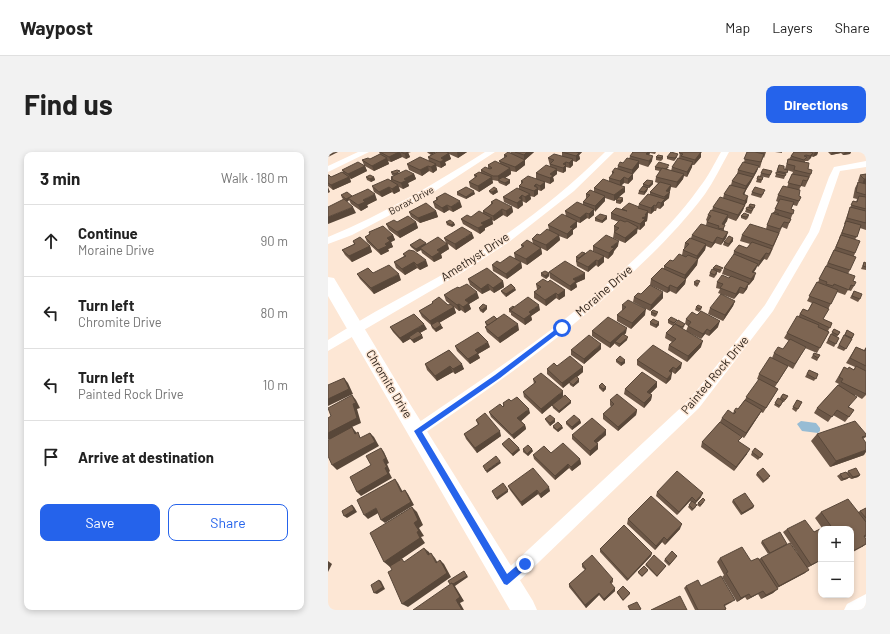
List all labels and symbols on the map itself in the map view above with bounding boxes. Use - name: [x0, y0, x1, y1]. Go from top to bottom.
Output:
- street label: Borax Drive: [386, 183, 436, 217]
- street label: Amethyst Drive: [438, 229, 511, 283]
- street label: Moraine Drive: [572, 262, 635, 319]
- route start: [553, 319, 571, 337]
- street label: Painted Rock Drive: [678, 333, 751, 416]
- street label: Chromite Drive: [364, 347, 416, 420]
- route end: [516, 555, 534, 573]

